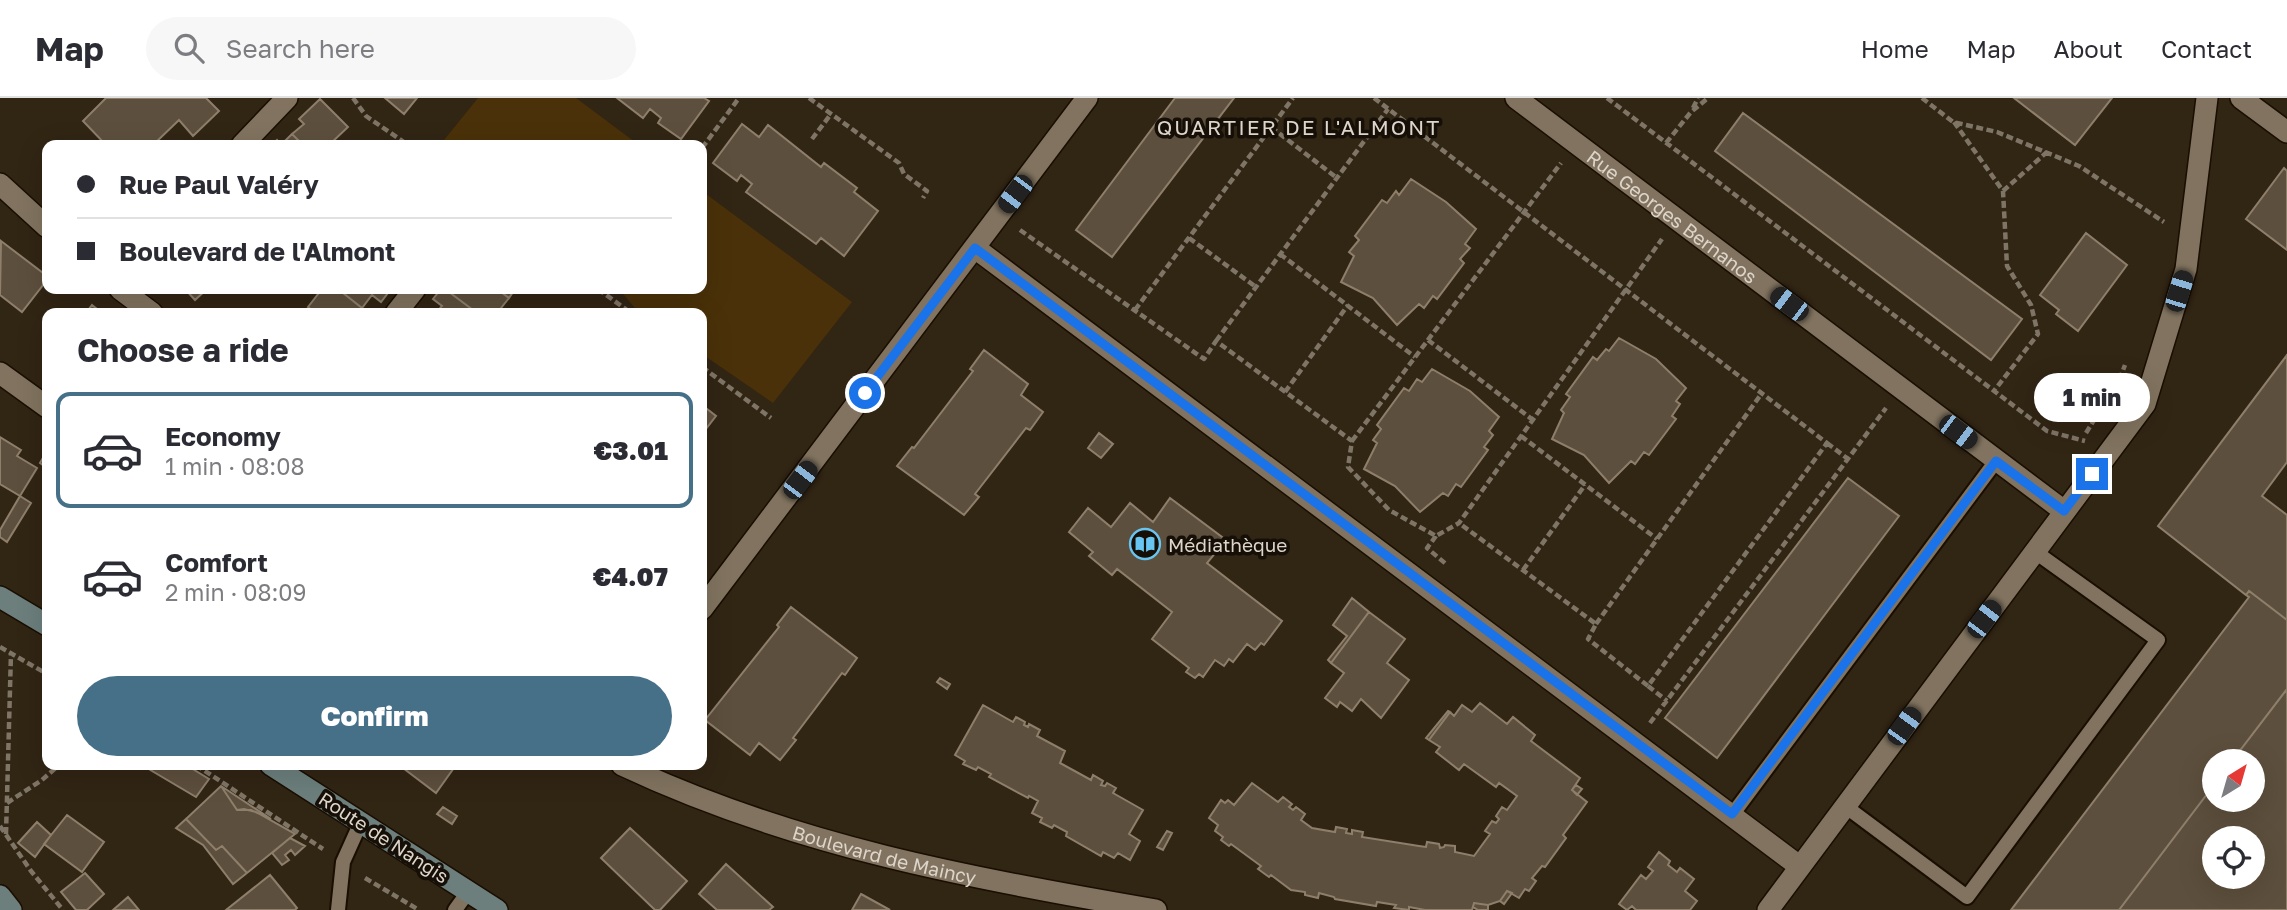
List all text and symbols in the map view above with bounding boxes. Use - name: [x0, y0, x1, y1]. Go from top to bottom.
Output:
- search box: [146, 17, 636, 80]
- text: Map: [35, 29, 104, 68]
- icon: search: [170, 29, 208, 67]
- text: Search here: [226, 33, 375, 64]
- text: Home: [1861, 34, 1929, 63]
- text: Map: [1967, 34, 2016, 63]
- text: About: [2054, 34, 2123, 63]
- text: Contact: [2161, 34, 2252, 63]
- district label: QUARTIER DE L'ALMONT: [1157, 114, 1441, 140]
- street label: Rue Georges Bernanos: [1583, 144, 1762, 288]
- text: Rue Paul Valéry: [119, 169, 319, 200]
- car: [994, 171, 1037, 217]
- text: Boulevard de l'Almont: [119, 236, 395, 267]
- car: [2163, 268, 2196, 314]
- car: [1766, 283, 1813, 325]
- text: Choose a ride: [77, 331, 289, 369]
- callout: 1 min: [2034, 372, 2150, 422]
- route start: [849, 377, 881, 409]
- text: 1 min: [2063, 383, 2121, 411]
- car: [1935, 411, 1982, 453]
- icon: car: [81, 419, 144, 482]
- text: Economy: [165, 421, 281, 452]
- text: €3.01: [593, 435, 668, 466]
- text: 1 min · 08:08: [165, 452, 304, 480]
- car: [779, 457, 822, 503]
- route end: [2076, 458, 2108, 490]
- library icon: Médiathèque: [1128, 527, 1162, 561]
- place label: Médiathèque: [1168, 533, 1287, 556]
- icon: car: [81, 545, 144, 608]
- text: Comfort: [165, 547, 268, 578]
- text: €4.07: [593, 561, 668, 592]
- text: 2 min · 08:09: [165, 578, 307, 606]
- car: [1963, 596, 2006, 642]
- button: Confirm: [77, 676, 672, 756]
- car: [1884, 703, 1925, 749]
- north arrow: [2202, 749, 2264, 812]
- map controls: [2202, 749, 2265, 889]
- street label: Route de Nangis: [315, 786, 453, 888]
- street label: Boulevard de Maincy: [790, 820, 979, 888]
- button: locate: [2202, 826, 2265, 889]

